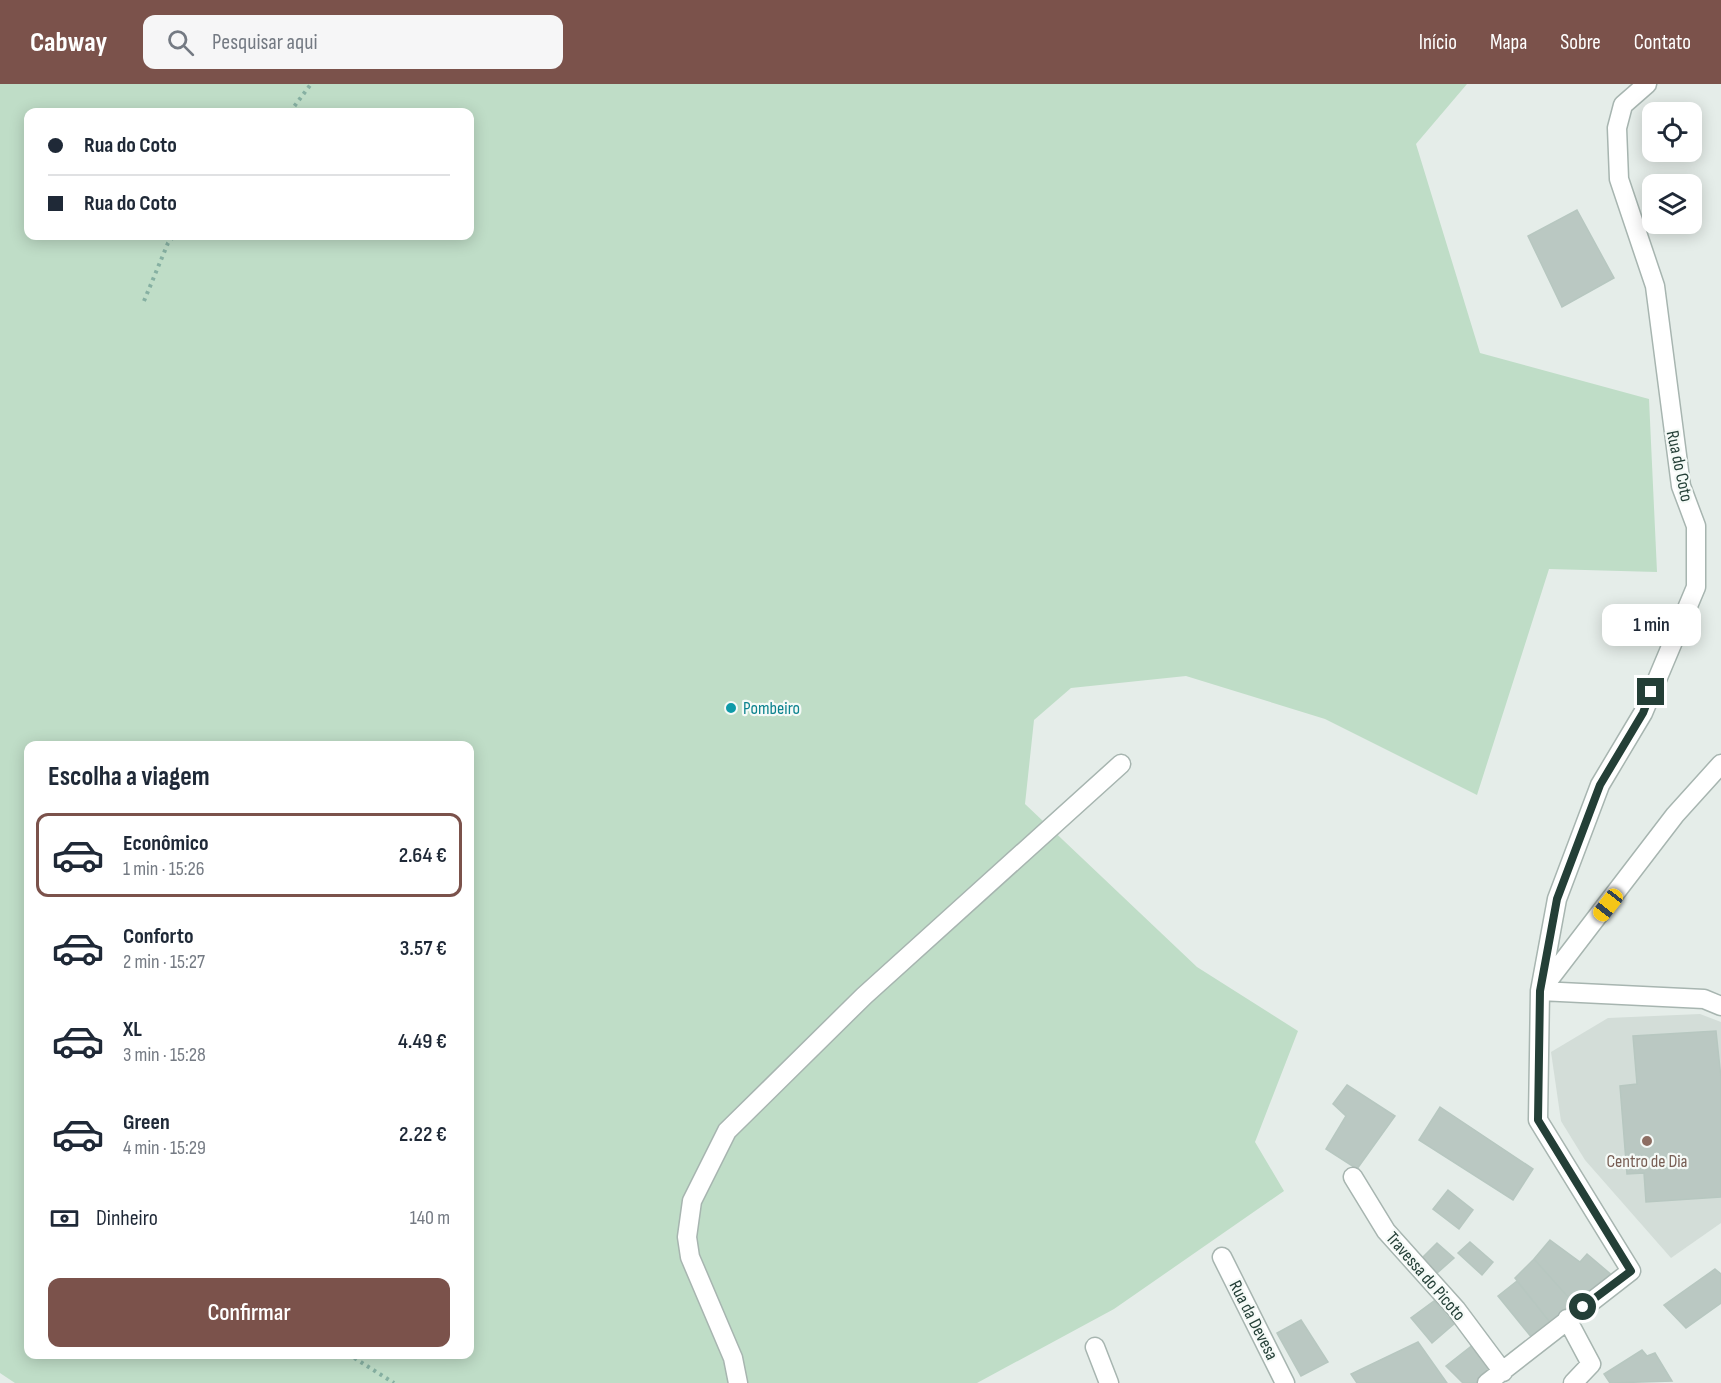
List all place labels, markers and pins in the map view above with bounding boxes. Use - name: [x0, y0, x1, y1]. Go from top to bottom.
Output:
- place label: Pombeiro: [743, 698, 800, 719]
- marker: Pombeiro: [724, 701, 738, 715]
- marker: Centro de Dia: [1640, 1134, 1654, 1148]
- place label: Centro de Dia: [1606, 1151, 1688, 1172]

